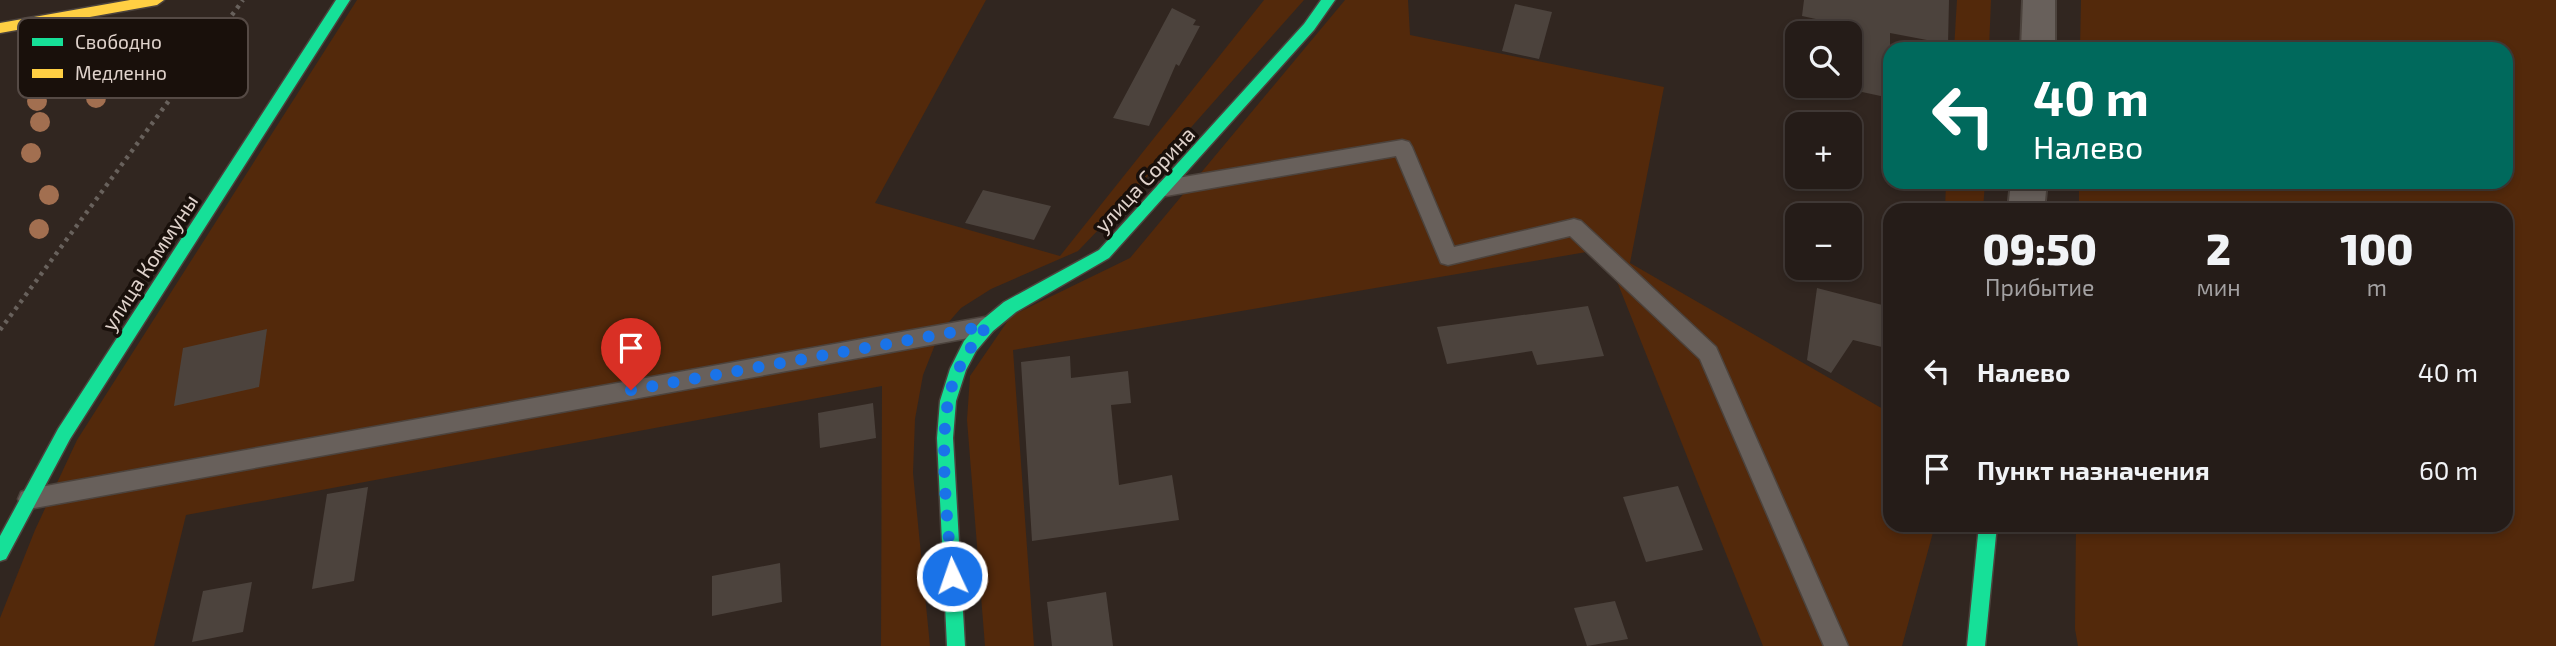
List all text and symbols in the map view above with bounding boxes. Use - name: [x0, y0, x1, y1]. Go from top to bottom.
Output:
- legend: [18, 18, 248, 98]
- map controls: [1785, 21, 1862, 280]
- button: search: [1785, 21, 1862, 98]
- text: Свободно: [75, 30, 162, 53]
- text: Медленно: [75, 61, 167, 84]
- text: 40 m: [2033, 67, 2149, 126]
- icon: left: [1918, 70, 2009, 161]
- button: +: [1785, 112, 1862, 189]
- street label: улица Сорина: [1089, 121, 1200, 238]
- text: Налево: [2033, 127, 2143, 165]
- street label: улица Коммуны: [96, 189, 203, 335]
- button: −: [1785, 203, 1862, 280]
- text: 09:50: [1983, 223, 2097, 273]
- text: 2: [2206, 223, 2231, 273]
- text: 100: [2340, 223, 2413, 273]
- text: Прибытие: [1985, 273, 2094, 301]
- text: мин: [2196, 273, 2241, 301]
- text: m: [2367, 273, 2387, 301]
- pin: [601, 318, 661, 390]
- icon: arrive: [612, 329, 650, 367]
- icon: left: [1918, 352, 1956, 390]
- text: Налево: [1977, 356, 2070, 387]
- text: 40 m: [2418, 356, 2478, 387]
- icon: arrive: [1918, 450, 1956, 488]
- text: Пункт назначения: [1977, 454, 2210, 485]
- text: 60 m: [2419, 454, 2478, 485]
- position arrow: [915, 539, 989, 613]

